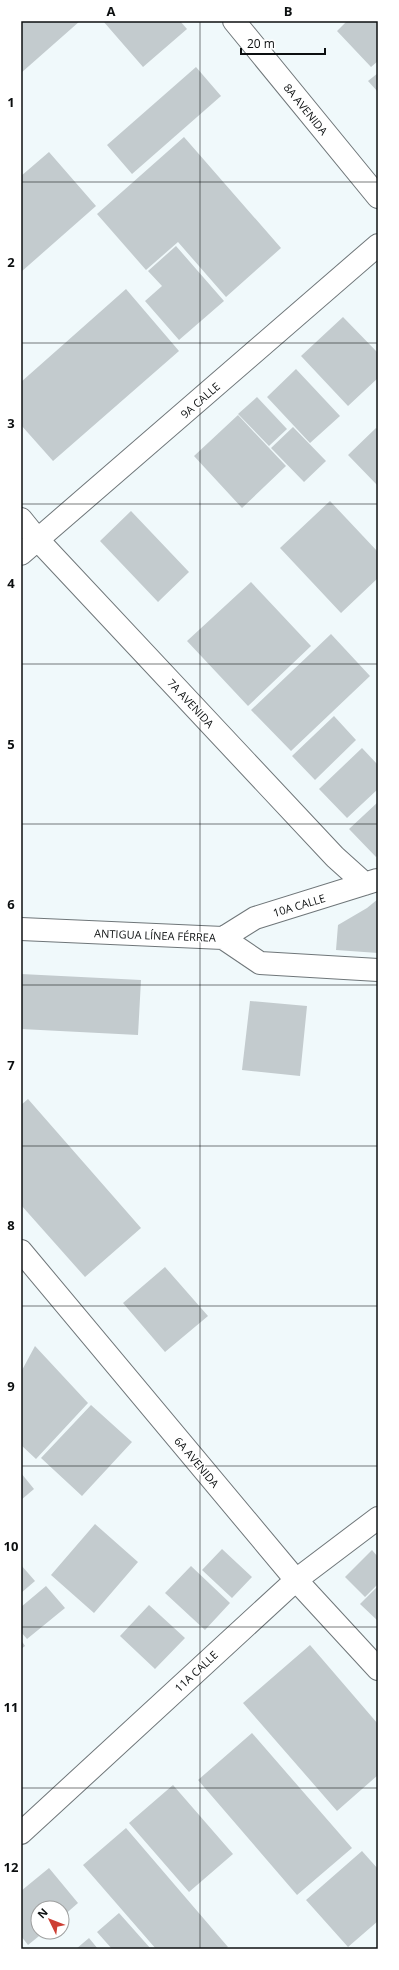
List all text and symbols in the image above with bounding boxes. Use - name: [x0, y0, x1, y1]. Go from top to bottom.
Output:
- text: A: [107, 2, 116, 20]
- text: B: [284, 2, 293, 20]
- scale bar: [241, 30, 325, 56]
- text: 20 m: [247, 35, 275, 52]
- street label: 8A AVENIDA: [281, 80, 331, 138]
- text: 1: [7, 93, 15, 111]
- text: 2: [7, 253, 15, 271]
- street label: 9A CALLE: [177, 379, 223, 421]
- text: 3: [7, 414, 15, 432]
- text: 4: [7, 574, 15, 592]
- street label: 7A AVENIDA: [164, 675, 218, 731]
- text: 5: [7, 735, 15, 753]
- street label: 10A CALLE: [271, 890, 327, 920]
- text: 6: [7, 895, 15, 913]
- street label: ANTIGUA LÍNEA FÉRREA: [94, 925, 216, 945]
- text: 7: [7, 1056, 15, 1074]
- text: 8: [7, 1216, 15, 1234]
- text: 9: [7, 1377, 15, 1395]
- street label: 6A AVENIDA: [171, 1433, 223, 1491]
- text: 10: [4, 1537, 18, 1555]
- street label: 11A CALLE: [171, 1647, 221, 1695]
- text: 11: [4, 1698, 18, 1716]
- text: 12: [4, 1858, 19, 1876]
- north arrow: [30, 1900, 70, 1940]
- text: N: [34, 1904, 51, 1921]

